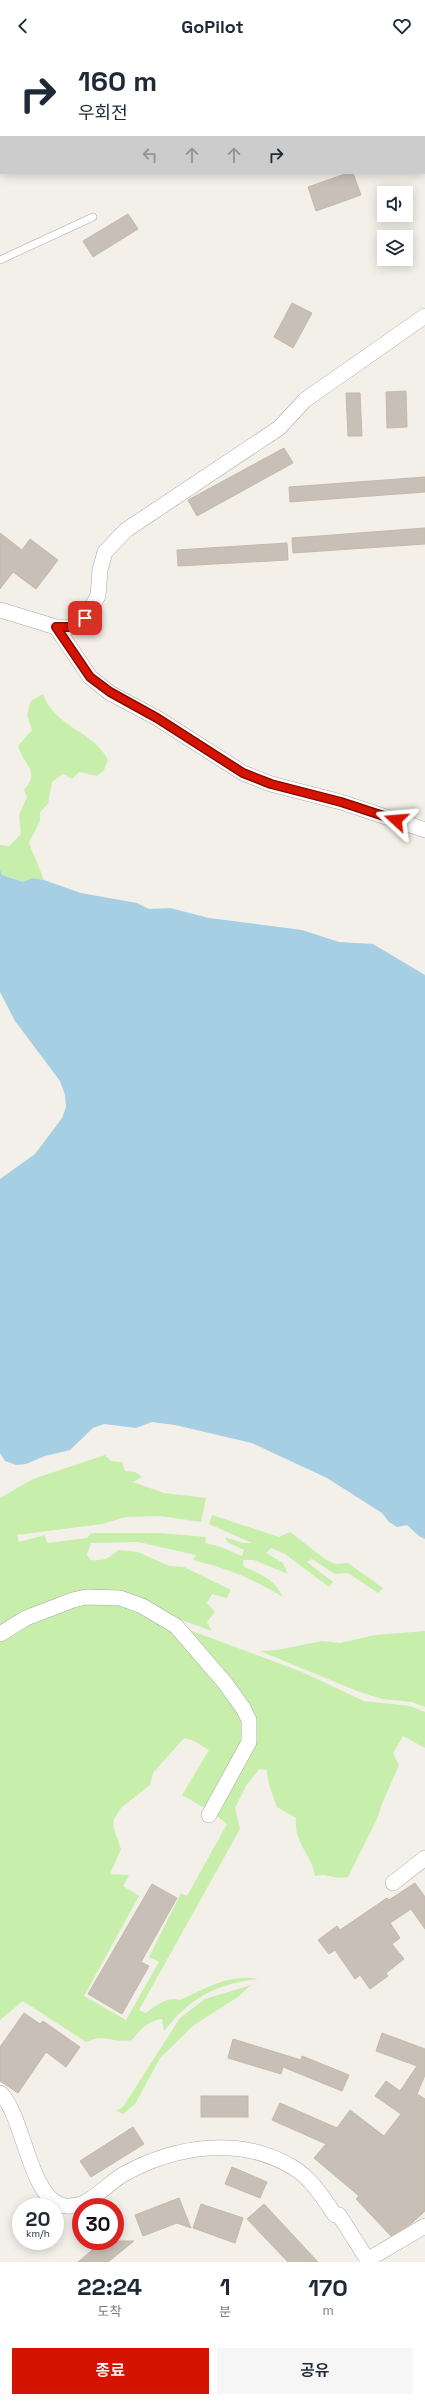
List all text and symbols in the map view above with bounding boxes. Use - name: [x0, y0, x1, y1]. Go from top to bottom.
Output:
- icon: back: [12, 15, 34, 37]
- text: GoPilot: [181, 15, 244, 38]
- icon: heart: [391, 15, 413, 37]
- text: 160 m: [78, 63, 157, 99]
- icon: right: [12, 68, 64, 120]
- text: 우회전: [78, 101, 128, 124]
- icon: left: [139, 144, 161, 166]
- icon: ahead: [181, 144, 203, 166]
- icon: ahead: [223, 144, 245, 166]
- icon: right: [265, 144, 287, 166]
- map controls: [377, 186, 413, 266]
- button: sound: [377, 186, 413, 222]
- button: layers: [377, 230, 413, 266]
- pin: [68, 601, 102, 635]
- icon: arrive: [74, 607, 96, 629]
- position arrow: [375, 799, 417, 841]
- speed limit sign: 30: [72, 2198, 124, 2250]
- text: 20: [26, 2206, 50, 2232]
- text: km/h: [26, 2227, 50, 2240]
- text: 22:24: [77, 2271, 142, 2302]
- text: 1: [220, 2271, 231, 2302]
- text: 170: [308, 2272, 348, 2303]
- text: m: [322, 2302, 334, 2319]
- text: 도착: [98, 2303, 122, 2320]
- text: 분: [219, 2303, 231, 2320]
- button: 종료: [12, 2348, 209, 2394]
- button: 공유: [217, 2348, 413, 2394]

